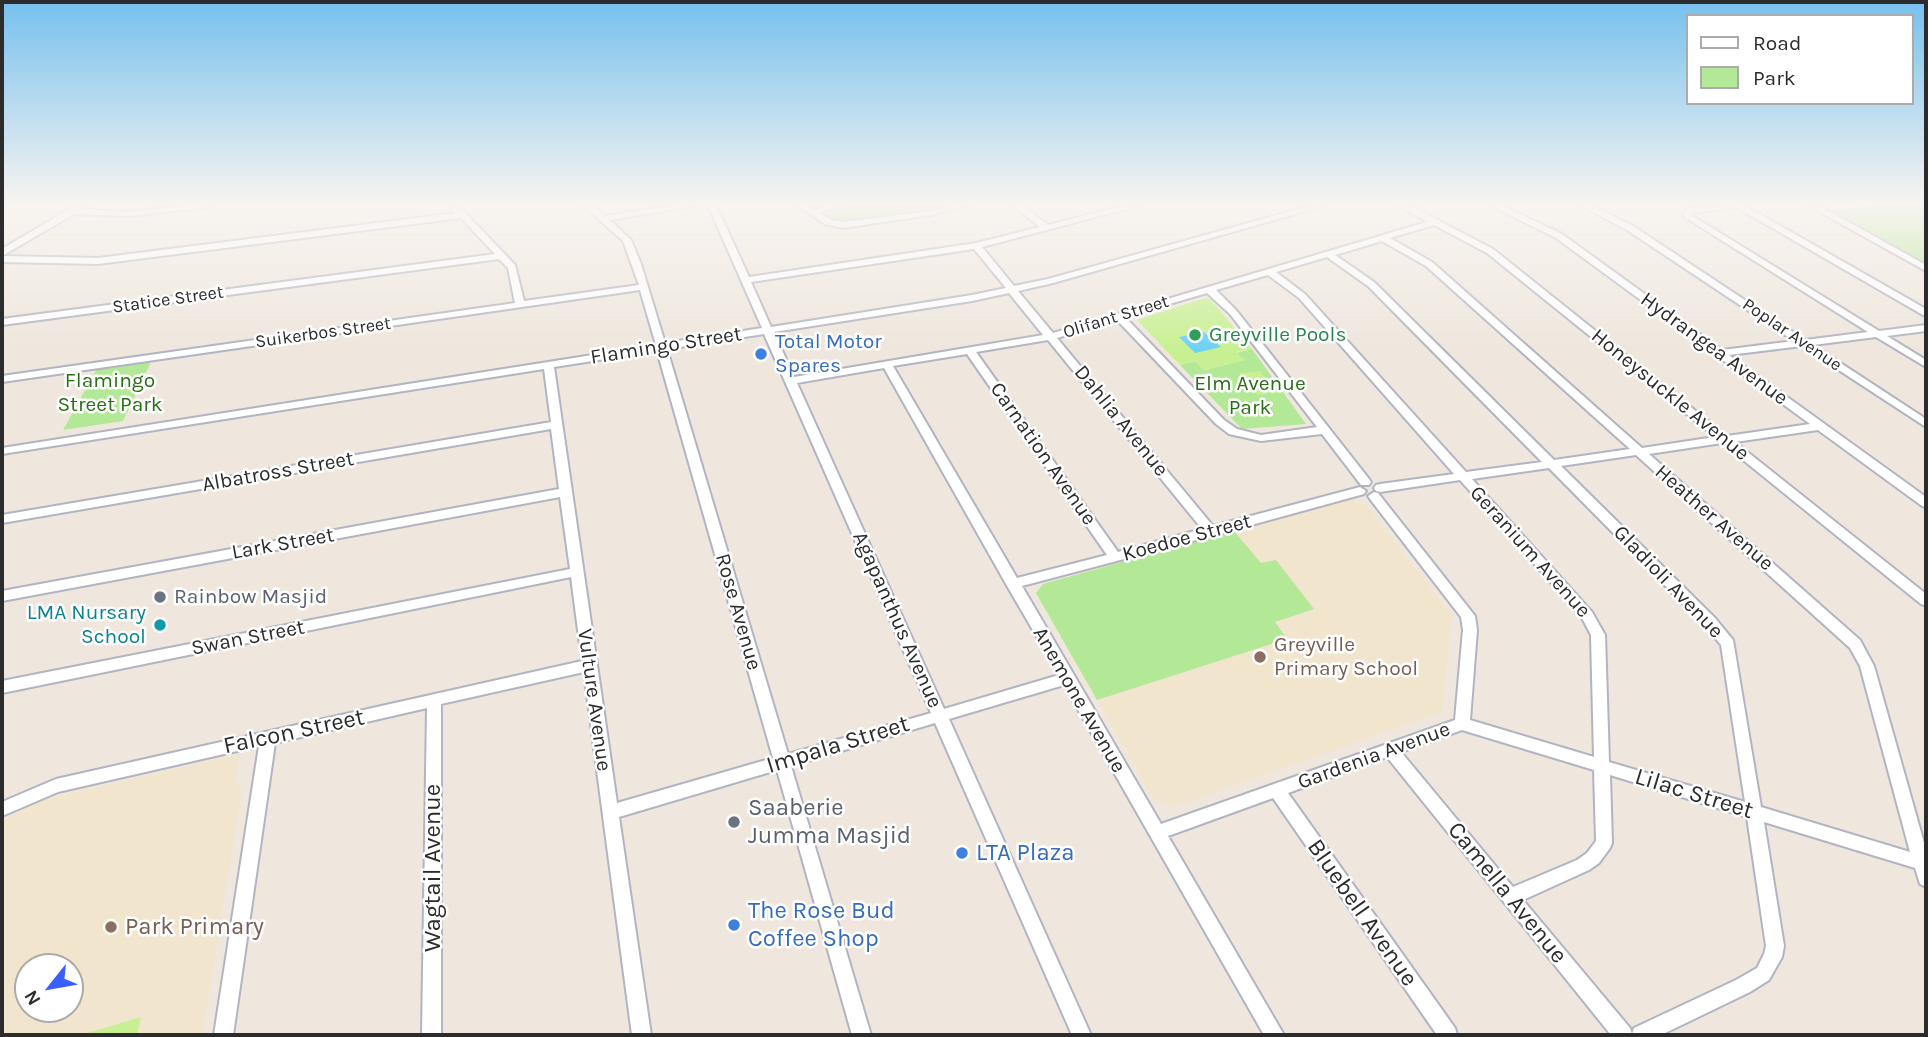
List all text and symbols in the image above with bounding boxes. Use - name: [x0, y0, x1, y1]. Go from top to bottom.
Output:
- legend: [1686, 14, 1914, 105]
- text: Road: [1753, 31, 1801, 55]
- text: Park: [1753, 66, 1796, 90]
- street label: Statice Street: [111, 282, 225, 318]
- street label: Hydrangea Avenue: [1635, 287, 1793, 411]
- street label: Olifant Street: [1061, 291, 1171, 343]
- street label: Poplar Avenue: [1738, 294, 1846, 376]
- street label: Suikerbos Street: [254, 313, 392, 353]
- street label: Flamingo Street: [588, 322, 744, 370]
- place label: Greyville Pools: [1209, 322, 1347, 348]
- street label: Honeysuckle Avenue: [1586, 324, 1754, 466]
- marker: Greyville Pools: [1187, 327, 1203, 343]
- place label: Total Motor Spares: [775, 329, 882, 379]
- marker: Total Motor Spares: [753, 346, 769, 362]
- street label: Dahlia Avenue: [1068, 360, 1174, 482]
- park label: Flamingo Street Park: [57, 368, 163, 418]
- park label: Elm Avenue Park: [1194, 371, 1306, 421]
- street label: Carnation Avenue: [984, 378, 1102, 530]
- street label: Albatross Street: [200, 446, 356, 498]
- street label: Heather Avenue: [1649, 459, 1779, 577]
- street label: Geranium Avenue: [1464, 481, 1596, 623]
- street label: Koedoe Street: [1120, 509, 1254, 567]
- street label: Gladioli Avenue: [1608, 520, 1728, 644]
- street label: Lark Street: [230, 523, 336, 565]
- street label: Agapanthus Avenue: [847, 528, 947, 712]
- street label: Rose Avenue: [709, 551, 767, 673]
- place label: Rainbow Masjid: [174, 584, 327, 610]
- marker: Rainbow Masjid: [152, 589, 168, 605]
- place label: LMA Nursary School: [27, 600, 146, 650]
- street label: Swan Street: [189, 615, 307, 661]
- marker: LMA Nursary School: [152, 617, 168, 633]
- street label: Anemone Avenue: [1027, 623, 1131, 777]
- street label: Vulture Avenue: [572, 627, 616, 773]
- place label: Greyville Primary School: [1274, 632, 1418, 682]
- marker: Greyville Primary School: [1252, 649, 1268, 665]
- street label: Falcon Street: [221, 703, 367, 761]
- street label: Impala Street: [763, 710, 913, 780]
- street label: Gardenia Avenue: [1294, 717, 1454, 795]
- street label: Lilac Street: [1631, 762, 1757, 826]
- street label: Wagtail Avenue: [419, 784, 447, 952]
- place label: Saaberie Jumma Masjid: [748, 794, 911, 850]
- marker: Saaberie Jumma Masjid: [726, 814, 742, 830]
- street label: Camella Avenue: [1441, 816, 1573, 970]
- street label: Bluebell Avenue: [1301, 834, 1423, 992]
- place label: LTA Plaza: [976, 839, 1074, 867]
- marker: LTA Plaza: [954, 845, 970, 861]
- place label: The Rose Bud Coffee Shop: [748, 897, 895, 953]
- place label: Park Primary: [125, 913, 264, 941]
- marker: The Rose Bud Coffee Shop: [726, 917, 742, 933]
- marker: Park Primary: [103, 919, 119, 935]
- north arrow: [14, 953, 84, 1023]
- text: N: [20, 986, 46, 1009]

